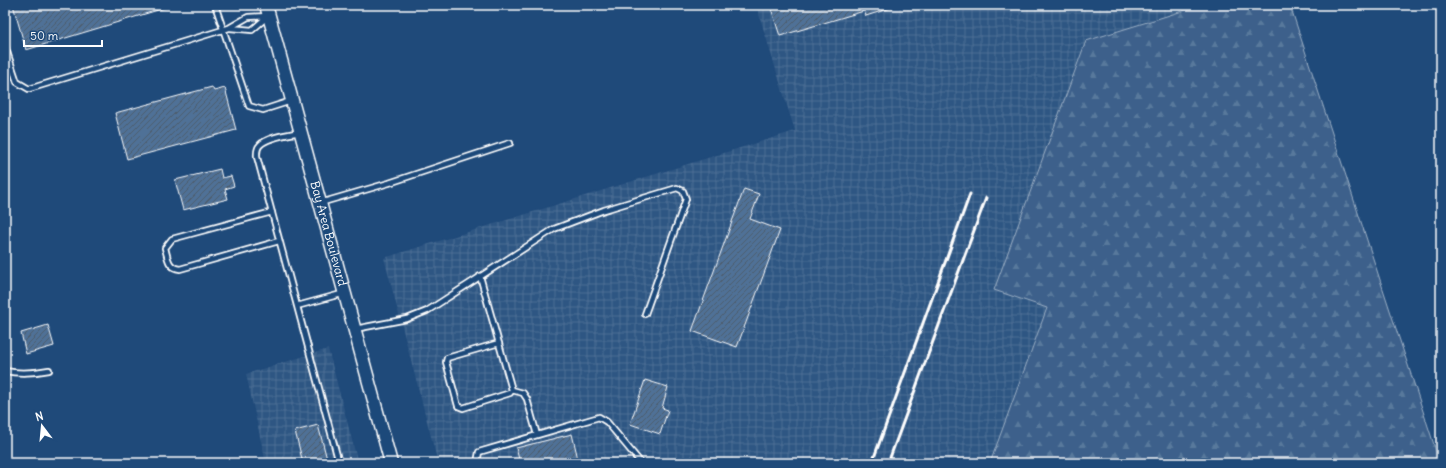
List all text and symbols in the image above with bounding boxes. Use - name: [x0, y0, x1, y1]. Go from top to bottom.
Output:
- scale bar: [24, 22, 102, 48]
- text: 50 m: [30, 28, 59, 43]
- street label: Bay Area Boulevard: [307, 179, 350, 288]
- north arrow: [22, 406, 62, 446]
- text: N: [34, 409, 45, 424]

